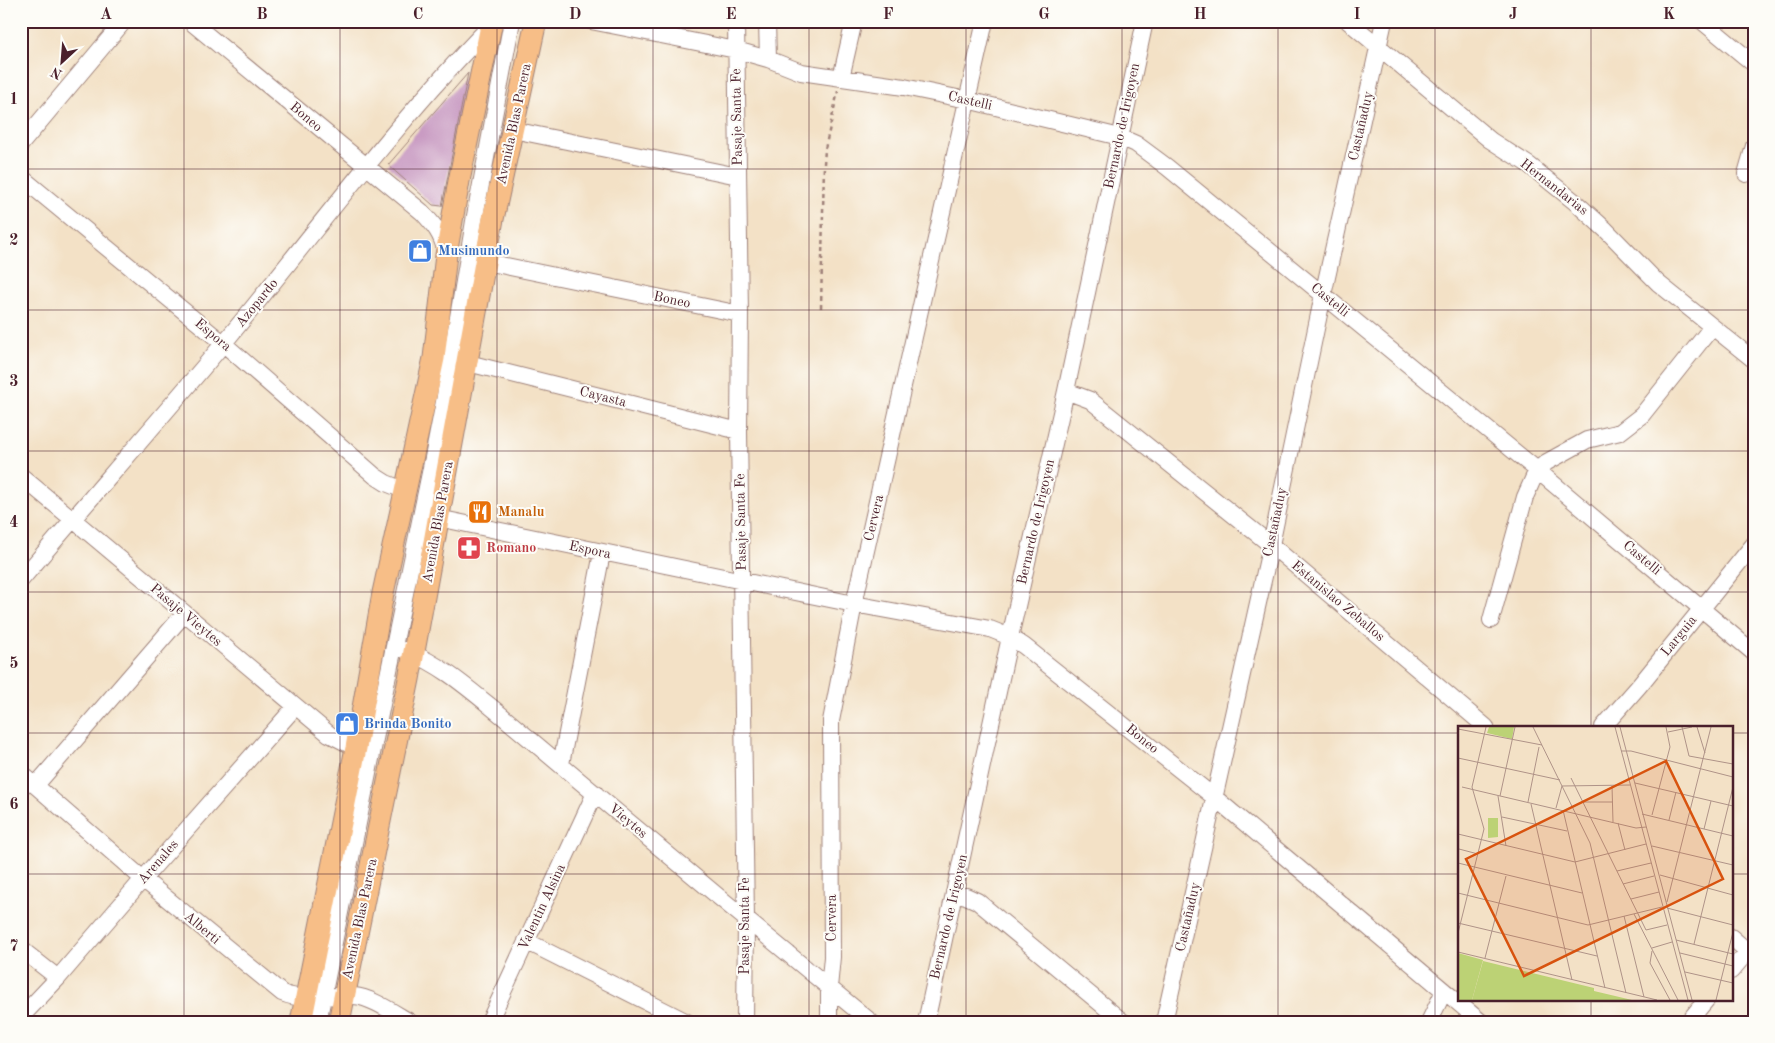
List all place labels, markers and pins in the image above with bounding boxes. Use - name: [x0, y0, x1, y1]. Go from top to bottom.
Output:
- shop icon: Musimundo: [407, 238, 433, 264]
- place label: Musimundo: [438, 244, 510, 258]
- restaurant icon: Manalu: [467, 499, 493, 525]
- place label: Manalu: [498, 505, 545, 519]
- pharmacy icon: Romano: [456, 535, 482, 561]
- place label: Romano: [486, 541, 536, 555]
- shop icon: Brinda Bonito: [334, 711, 360, 737]
- place label: Brinda Bonito: [364, 717, 452, 731]

